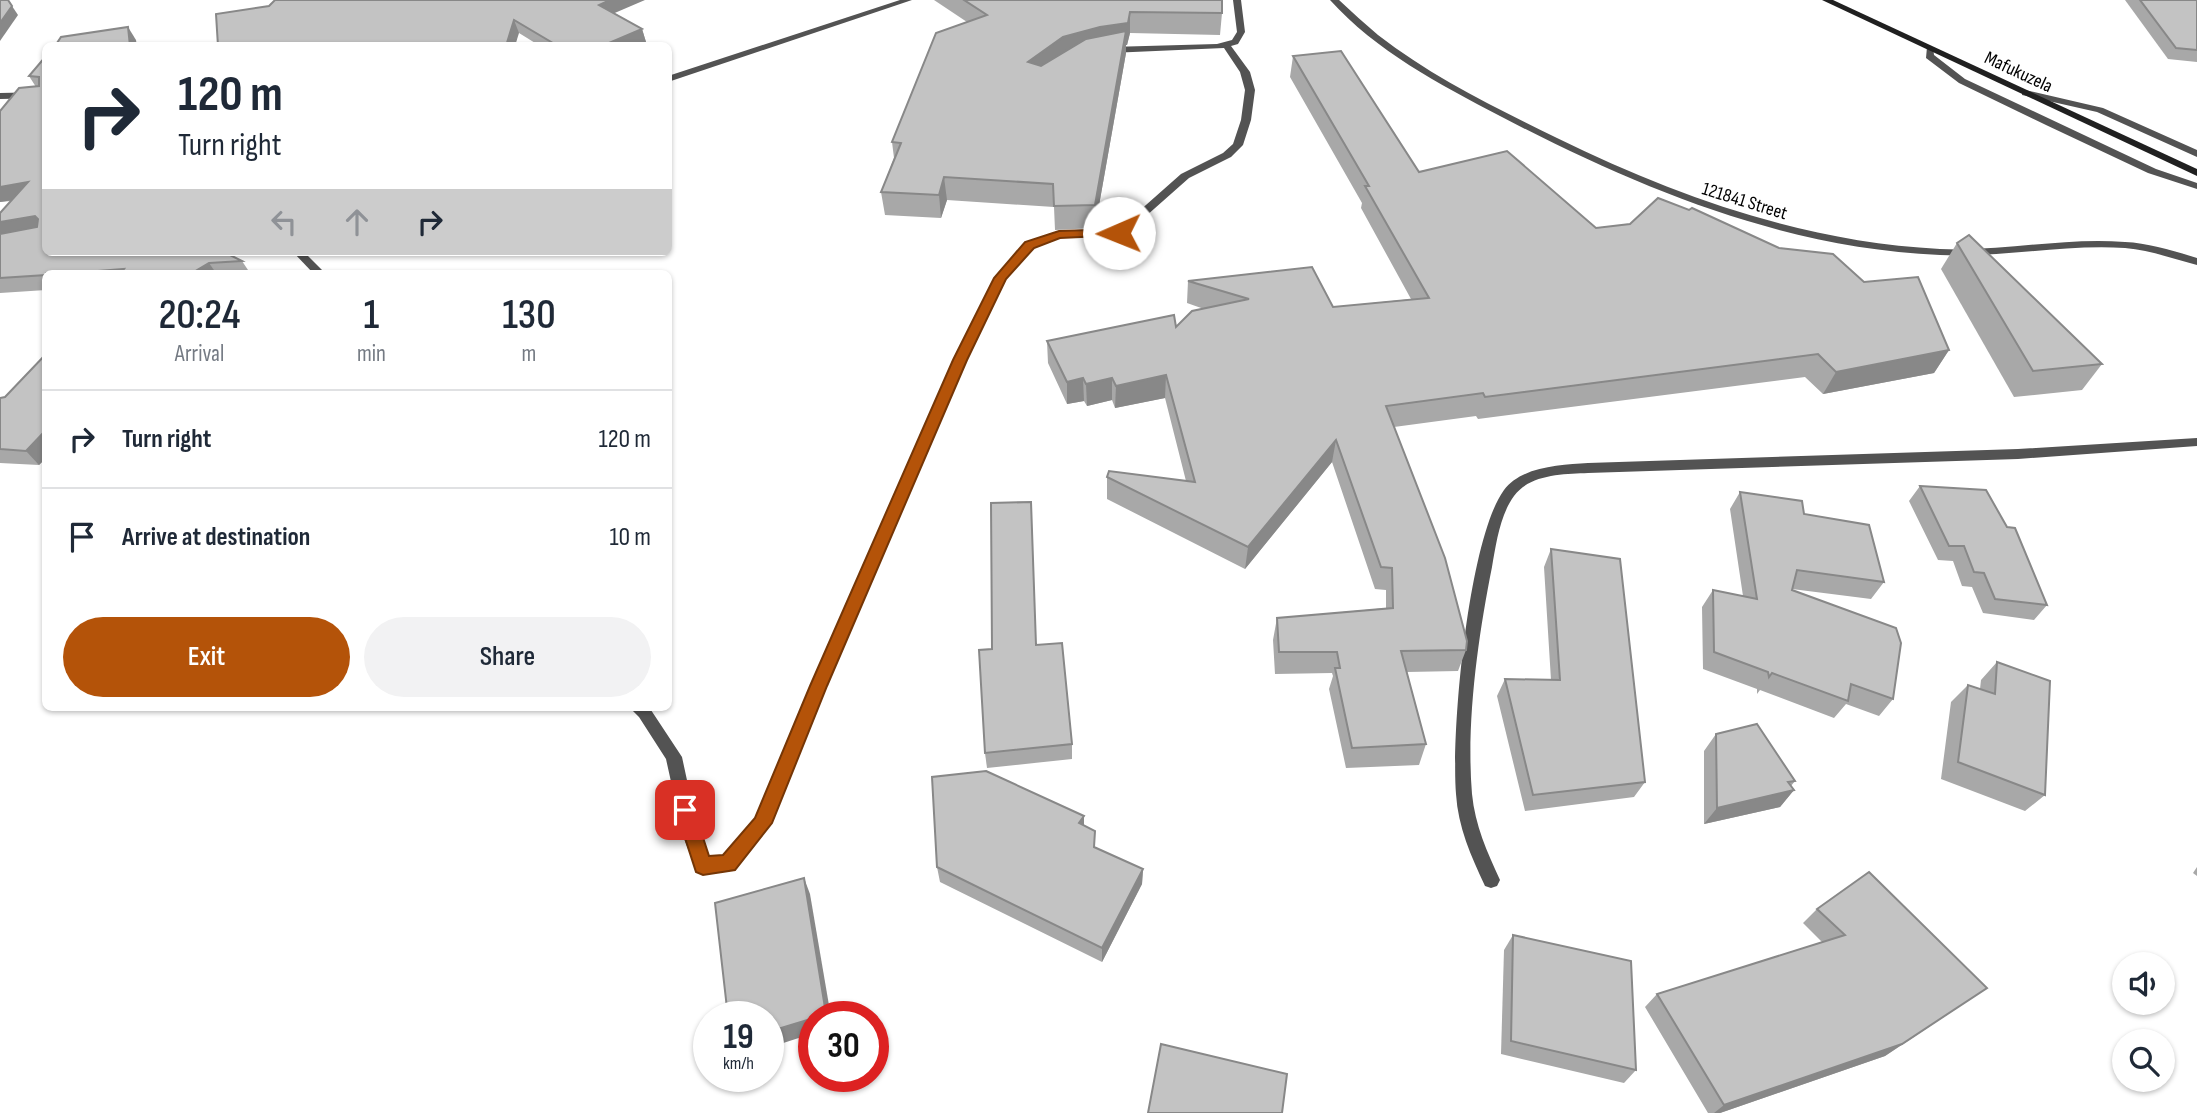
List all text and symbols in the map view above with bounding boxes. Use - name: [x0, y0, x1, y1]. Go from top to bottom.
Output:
- street label: Mafukuzela: [1981, 47, 2056, 98]
- text: 120 m: [178, 66, 283, 125]
- icon: right: [63, 70, 154, 161]
- text: Turn right: [178, 126, 282, 165]
- street label: 121841 Street: [1699, 178, 1790, 225]
- position arrow: [1082, 196, 1156, 270]
- icon: left: [265, 203, 303, 241]
- icon: ahead: [338, 203, 376, 241]
- icon: right: [411, 203, 449, 241]
- text: 20:24: [158, 290, 241, 341]
- text: 1: [363, 290, 379, 341]
- text: 130: [502, 290, 556, 341]
- text: Arrival: [175, 340, 224, 368]
- text: min: [357, 340, 386, 368]
- text: m: [521, 340, 536, 368]
- icon: right: [63, 420, 101, 458]
- text: Turn right: [122, 424, 211, 455]
- text: 120 m: [598, 424, 651, 455]
- icon: arrive: [63, 518, 101, 556]
- text: Arrive at destination: [122, 522, 310, 553]
- text: 10 m: [609, 522, 651, 553]
- button: Exit: [63, 617, 350, 697]
- button: Share: [364, 617, 651, 697]
- pin: [655, 780, 715, 840]
- icon: arrive: [666, 791, 704, 829]
- map controls: [2112, 952, 2175, 1092]
- button: sound: [2112, 952, 2175, 1015]
- speed limit sign: 30: [798, 1001, 889, 1092]
- text: 19: [723, 1016, 754, 1059]
- button: search: [2112, 1029, 2175, 1092]
- text: km/h: [723, 1053, 754, 1074]

